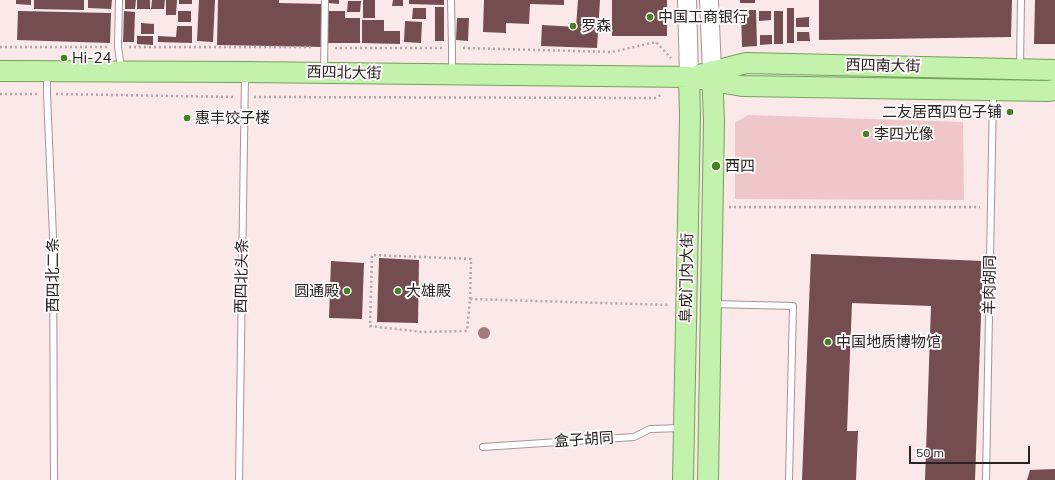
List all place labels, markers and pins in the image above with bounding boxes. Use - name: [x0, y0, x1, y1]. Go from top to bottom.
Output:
- place label: 中国工商银行: [658, 8, 748, 26]
- marker: 中国工商银行: [645, 12, 655, 22]
- place label: 罗森: [581, 17, 611, 35]
- marker: 罗森: [568, 21, 578, 31]
- place label: Hi-24: [72, 49, 111, 67]
- marker: Hi-24: [59, 53, 69, 63]
- place label: 二友居西四包子铺: [882, 103, 1002, 121]
- marker: 二友居西四包子铺: [1005, 107, 1015, 117]
- place label: 惠丰饺子楼: [195, 109, 270, 127]
- marker: 惠丰饺子楼: [182, 113, 192, 123]
- place label: 李四光像: [874, 125, 934, 143]
- marker: 李四光像: [861, 129, 871, 139]
- place label: 西四: [725, 157, 755, 175]
- marker: 西四: [710, 160, 722, 172]
- place label: 圆通殿: [294, 282, 339, 300]
- place label: 大雄殿: [406, 282, 451, 300]
- marker: 圆通殿: [342, 286, 352, 296]
- marker: 大雄殿: [393, 286, 403, 296]
- place label: 中国地质博物馆: [836, 333, 941, 351]
- marker: 中国地质博物馆: [823, 337, 833, 347]

